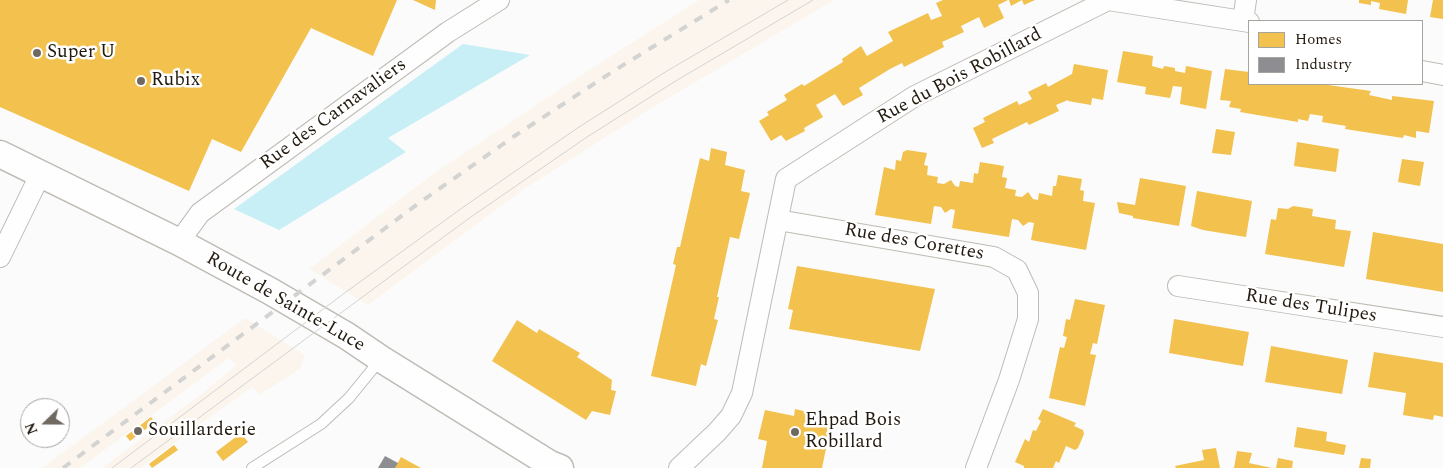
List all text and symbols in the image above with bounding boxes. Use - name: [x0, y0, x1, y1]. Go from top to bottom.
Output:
- legend: [1248, 20, 1423, 85]
- street label: Rue du Bois Robillard: [874, 24, 1046, 130]
- text: Homes: [1295, 28, 1342, 51]
- place label: Super U: [47, 42, 115, 64]
- marker: Super U: [31, 47, 43, 59]
- text: Industry: [1295, 53, 1351, 76]
- street label: Rue des Carnavaliers: [256, 54, 412, 176]
- place label: Rubix: [151, 70, 200, 92]
- marker: Rubix: [135, 75, 147, 87]
- street label: Rue des Corettes: [842, 219, 986, 267]
- street label: Route de Sainte-Luce: [201, 248, 369, 358]
- street label: Rue des Tulipes: [1244, 285, 1378, 329]
- north arrow: [20, 398, 70, 448]
- place label: Ehpad Bois Robillard: [805, 410, 901, 454]
- text: N: [20, 419, 43, 438]
- place label: Souillarderie: [148, 420, 256, 442]
- marker: Souillarderie: [132, 425, 144, 437]
- marker: Ehpad Bois Robillard: [789, 426, 801, 438]

